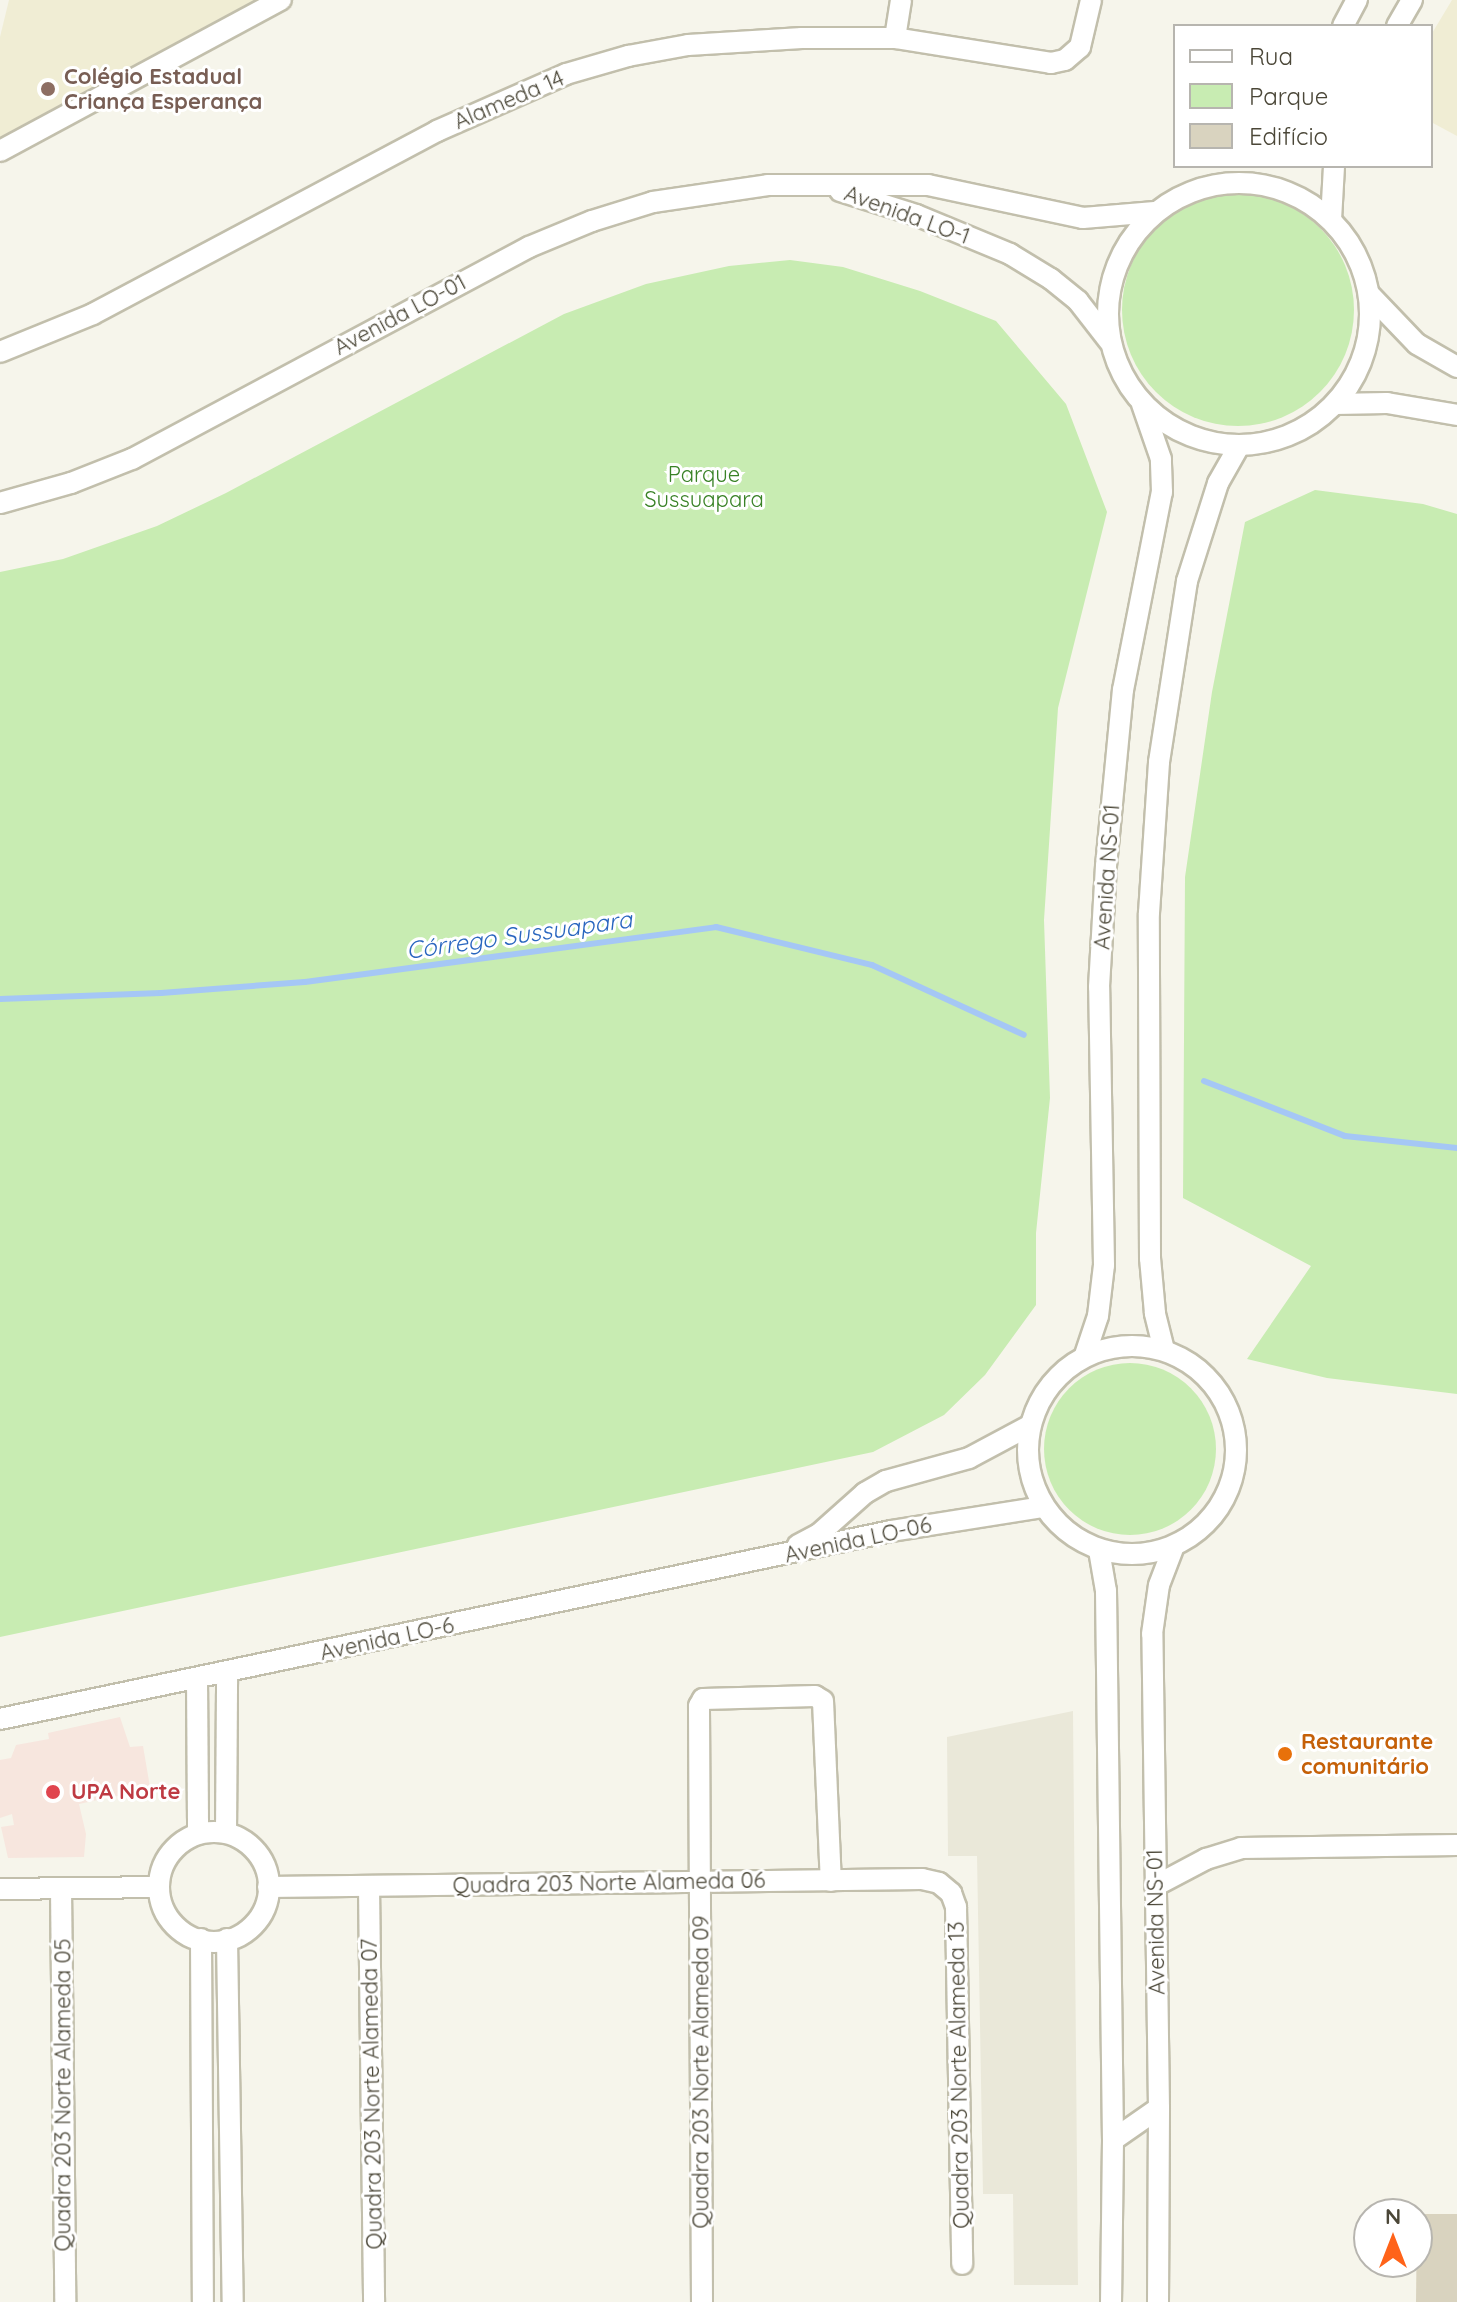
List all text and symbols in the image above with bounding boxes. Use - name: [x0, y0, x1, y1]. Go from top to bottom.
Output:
- legend: [1173, 24, 1433, 168]
- text: Rua: [1249, 41, 1293, 71]
- place label: Colégio Estadual Criança Esperança: [64, 63, 262, 114]
- street label: Alameda 14: [450, 65, 568, 135]
- marker: Colégio Estadual Criança Esperança: [39, 80, 57, 98]
- text: Parque: [1249, 81, 1328, 111]
- text: Edifício: [1249, 121, 1328, 151]
- street label: Avenida LO-1: [841, 180, 973, 250]
- street label: Avenida LO-01: [329, 269, 471, 361]
- park label: Parque Sussuapara: [644, 461, 764, 512]
- street label: Avenida NS-01: [1089, 803, 1125, 951]
- water label: Córrego Sussuapara: [404, 905, 634, 965]
- street label: Avenida LO-06: [782, 1512, 934, 1568]
- street label: Avenida LO-6: [318, 1612, 456, 1666]
- place label: Restaurante comunitário: [1301, 1728, 1433, 1780]
- marker: Restaurante comunitário: [1276, 1745, 1294, 1763]
- place label: UPA Norte: [71, 1779, 180, 1805]
- marker: UPA Norte: [42, 1781, 64, 1803]
- street label: Avenida NS-01: [1142, 1849, 1170, 1995]
- street label: Quadra 203 Norte Alameda 06: [452, 1867, 766, 1899]
- street label: Quadra 203 Norte Alameda 09: [688, 1915, 714, 2229]
- street label: Quadra 203 Norte Alameda 13: [943, 1921, 975, 2229]
- street label: Quadra 203 Norte Alameda 05: [50, 1938, 76, 2252]
- street label: Quadra 203 Norte Alameda 07: [356, 1938, 388, 2250]
- north arrow: [1353, 2198, 1433, 2278]
- text: N: [1385, 2202, 1401, 2230]

